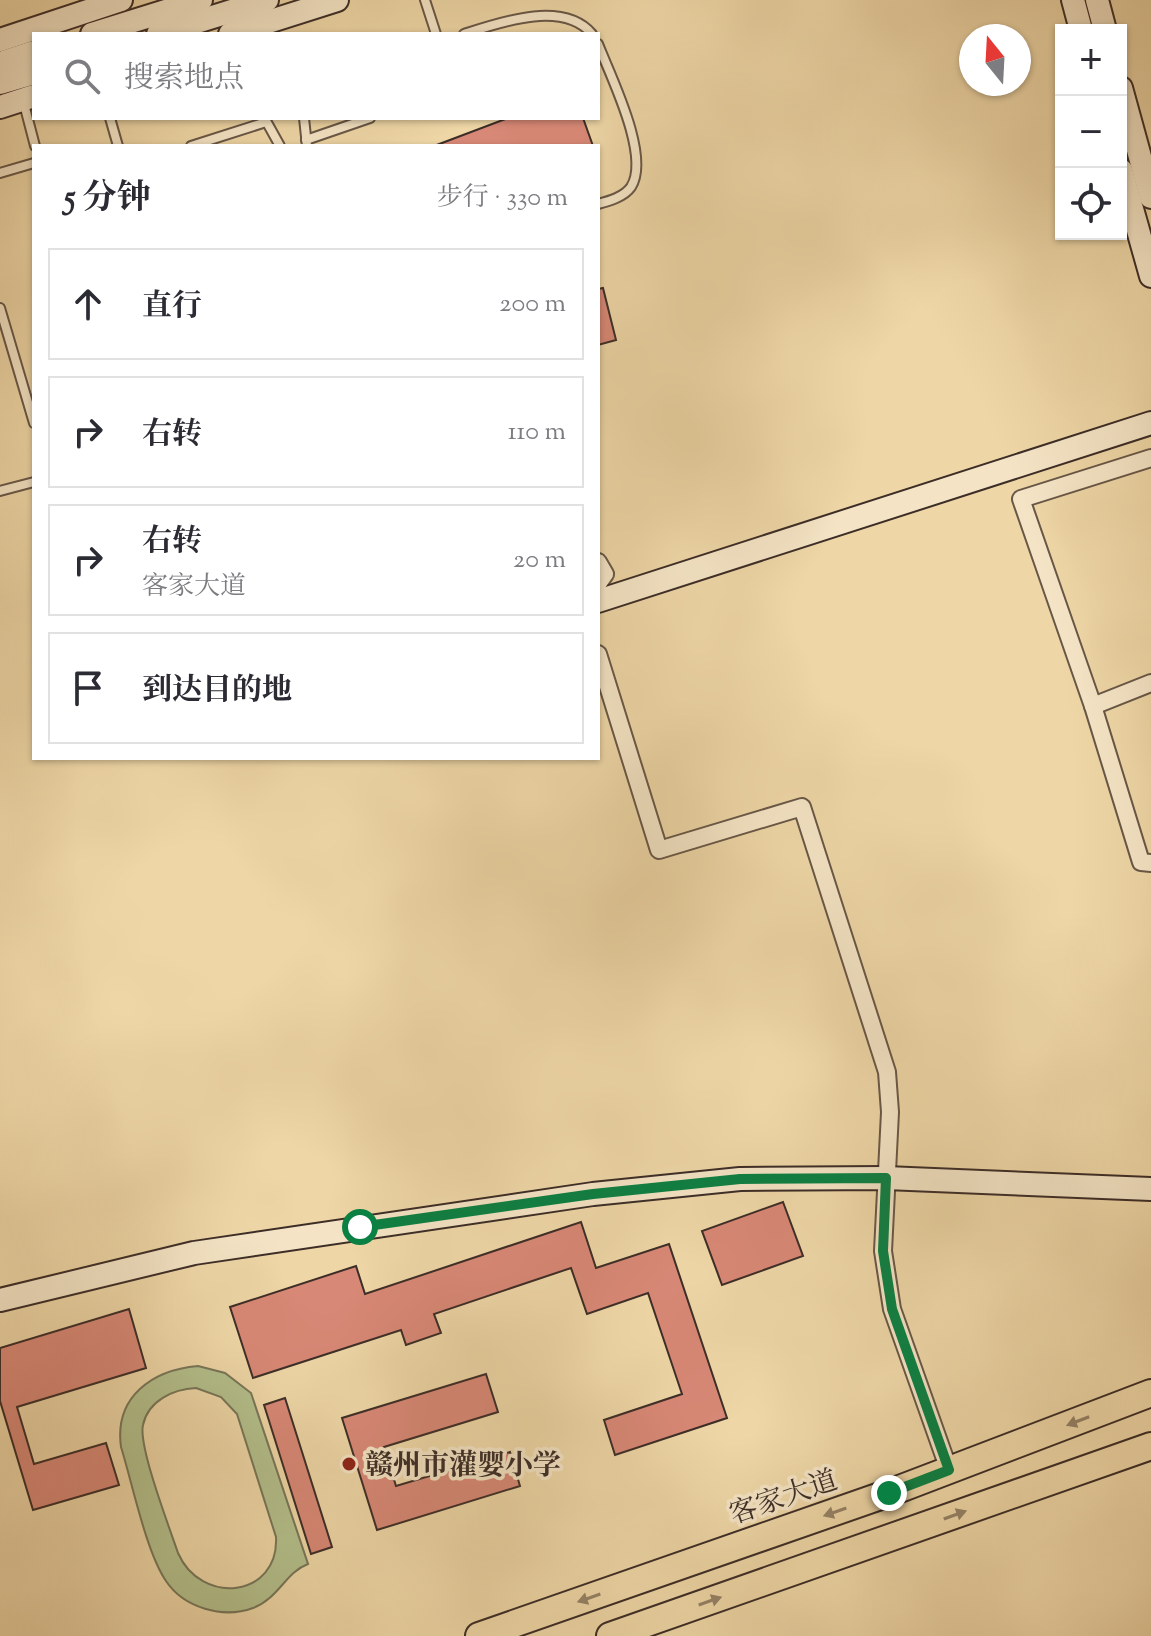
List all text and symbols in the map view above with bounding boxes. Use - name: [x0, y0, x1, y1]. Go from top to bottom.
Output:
- north arrow: [959, 24, 1031, 96]
- map controls: [1055, 24, 1127, 240]
- button: +: [1055, 24, 1127, 96]
- search box: [32, 32, 600, 120]
- icon: search: [60, 54, 104, 98]
- text: 搜索地点: [124, 58, 244, 101]
- button: −: [1055, 96, 1127, 168]
- button: locate: [1055, 168, 1127, 240]
- text: 5 分钟: [64, 175, 151, 224]
- text: 步行 · 330 m: [437, 180, 568, 217]
- icon: ahead: [66, 282, 110, 326]
- text: 直行: [142, 286, 202, 329]
- text: 200 m: [499, 286, 566, 323]
- icon: right: [66, 410, 110, 454]
- text: 右转: [142, 414, 202, 457]
- text: 110 m: [508, 414, 566, 451]
- text: 右转: [142, 521, 202, 564]
- icon: right: [66, 538, 110, 582]
- text: 20 m: [513, 542, 566, 579]
- text: 客家大道: [142, 569, 246, 606]
- icon: arrive: [66, 666, 110, 710]
- text: 到达目的地: [142, 670, 292, 713]
- route start: [342, 1209, 378, 1245]
- one-way arrow: [1066, 1415, 1090, 1428]
- place label: 赣州市灌婴小学: [365, 1447, 561, 1487]
- marker: 赣州市灌婴小学: [340, 1455, 358, 1473]
- street label: 客家大道: [725, 1462, 843, 1536]
- route end: [871, 1475, 907, 1511]
- one-way arrow: [822, 1506, 846, 1518]
- one-way arrow: [944, 1509, 968, 1521]
- one-way arrow: [577, 1592, 601, 1604]
- one-way arrow: [698, 1595, 722, 1607]

